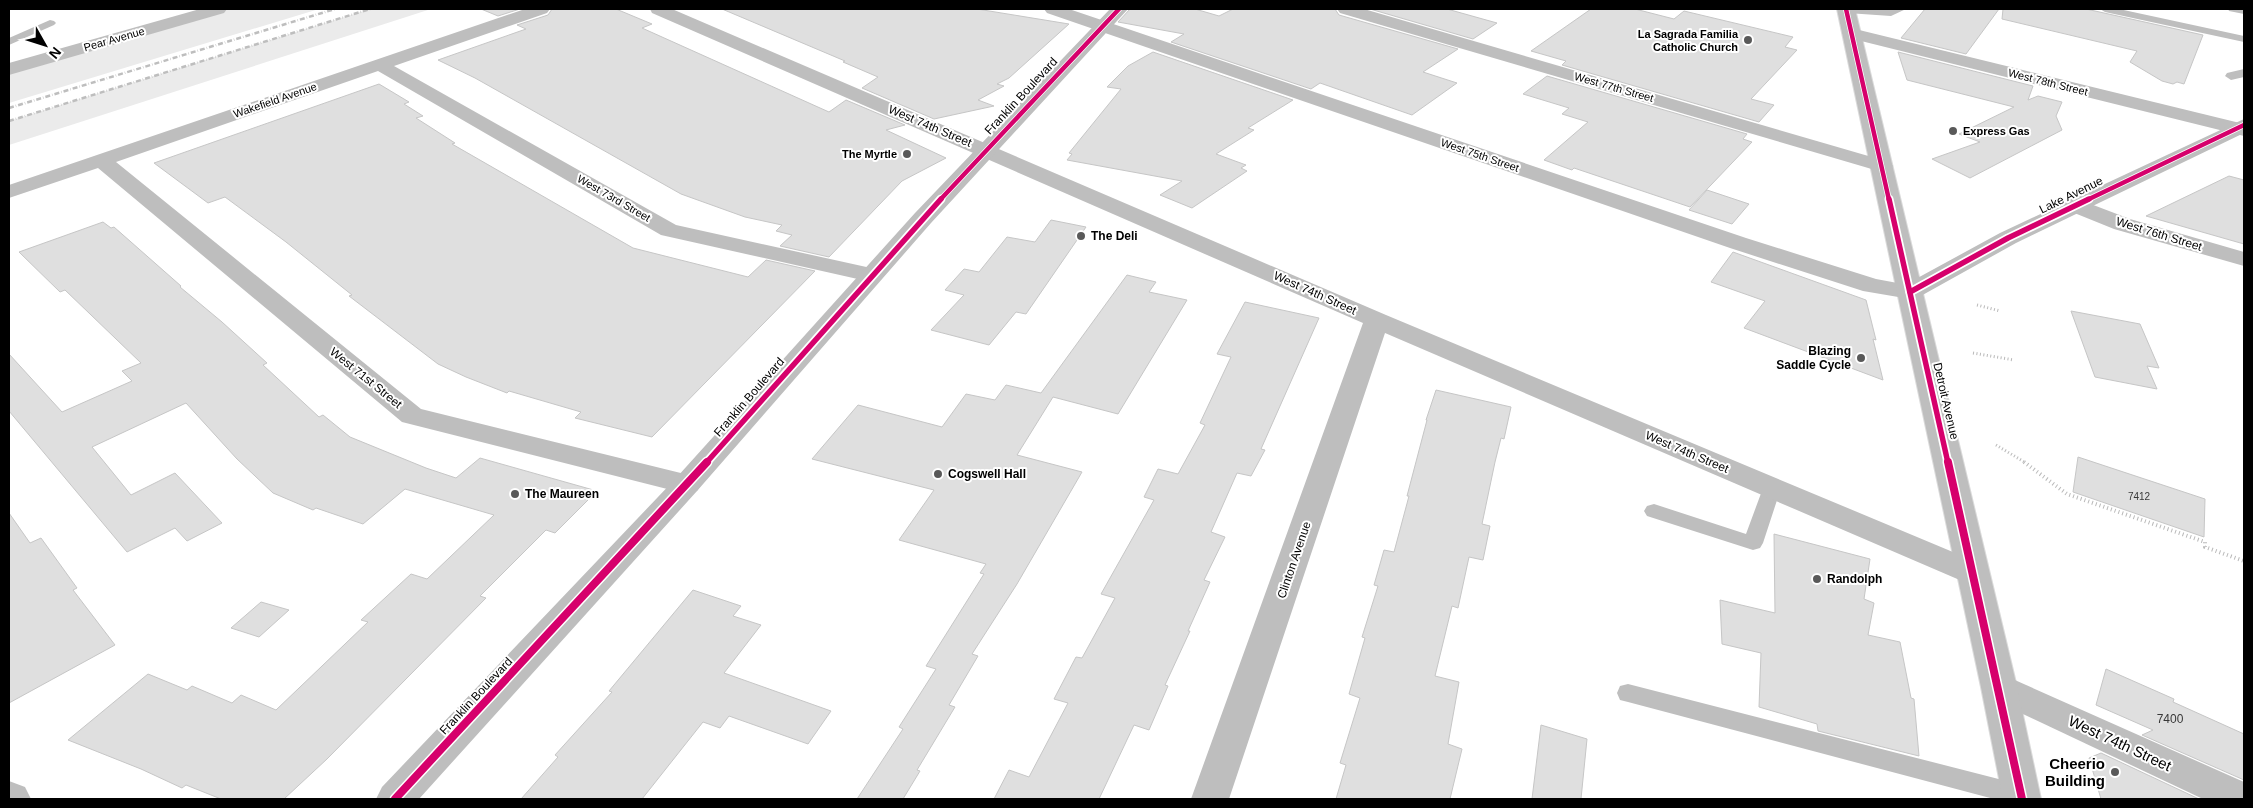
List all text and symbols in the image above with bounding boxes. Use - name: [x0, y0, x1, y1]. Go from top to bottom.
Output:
- north arrow: [20, 20, 70, 70]
- street label: Pear Avenue: [82, 25, 146, 53]
- place label: La Sagrada Familia Catholic Church: [1638, 28, 1739, 53]
- marker: La Sagrada Familia Catholic Church: [1742, 34, 1754, 46]
- text: N: [46, 44, 65, 62]
- street label: Franklin Boulevard: [982, 55, 1060, 137]
- street label: West 78th Street: [2007, 66, 2089, 98]
- street label: West 77th Street: [1573, 70, 1655, 104]
- street label: Wakefield Avenue: [232, 80, 318, 120]
- street label: West 74th Street: [886, 102, 974, 150]
- marker: Express Gas: [1947, 125, 1959, 137]
- place label: Express Gas: [1963, 125, 2030, 137]
- street label: West 75th Street: [1439, 136, 1521, 174]
- place label: The Myrtle: [842, 148, 897, 160]
- marker: The Myrtle: [901, 148, 913, 160]
- street label: West 73rd Street: [575, 172, 653, 224]
- street label: Lake Avenue: [2037, 173, 2105, 216]
- street label: West 76th Street: [2114, 214, 2204, 254]
- place label: The Deli: [1091, 229, 1138, 243]
- marker: The Deli: [1075, 230, 1087, 242]
- street label: West 74th Street: [1271, 268, 1359, 318]
- place label: Blazing Saddle Cycle: [1776, 344, 1851, 372]
- street label: West 71st Street: [327, 345, 405, 412]
- marker: Blazing Saddle Cycle: [1855, 352, 1867, 364]
- street label: Franklin Boulevard: [711, 355, 787, 439]
- street label: Detroit Avenue: [1930, 361, 1962, 441]
- street label: West 74th Street: [1643, 428, 1731, 476]
- place label: Cogswell Hall: [948, 467, 1026, 481]
- marker: Cogswell Hall: [932, 468, 944, 480]
- place label: The Maureen: [525, 487, 599, 501]
- marker: The Maureen: [509, 488, 521, 500]
- house number: 7412: [2128, 491, 2151, 502]
- street label: Clinton Avenue: [1274, 519, 1314, 600]
- place label: Randolph: [1827, 572, 1882, 586]
- marker: Randolph: [1811, 573, 1823, 585]
- street label: Franklin Boulevard: [437, 655, 515, 737]
- street label: West 74th Street: [2066, 712, 2175, 775]
- house number: 7400: [2157, 712, 2184, 726]
- place label: Cheerio Building: [2045, 755, 2105, 789]
- marker: Cheerio Building: [2109, 766, 2121, 778]

